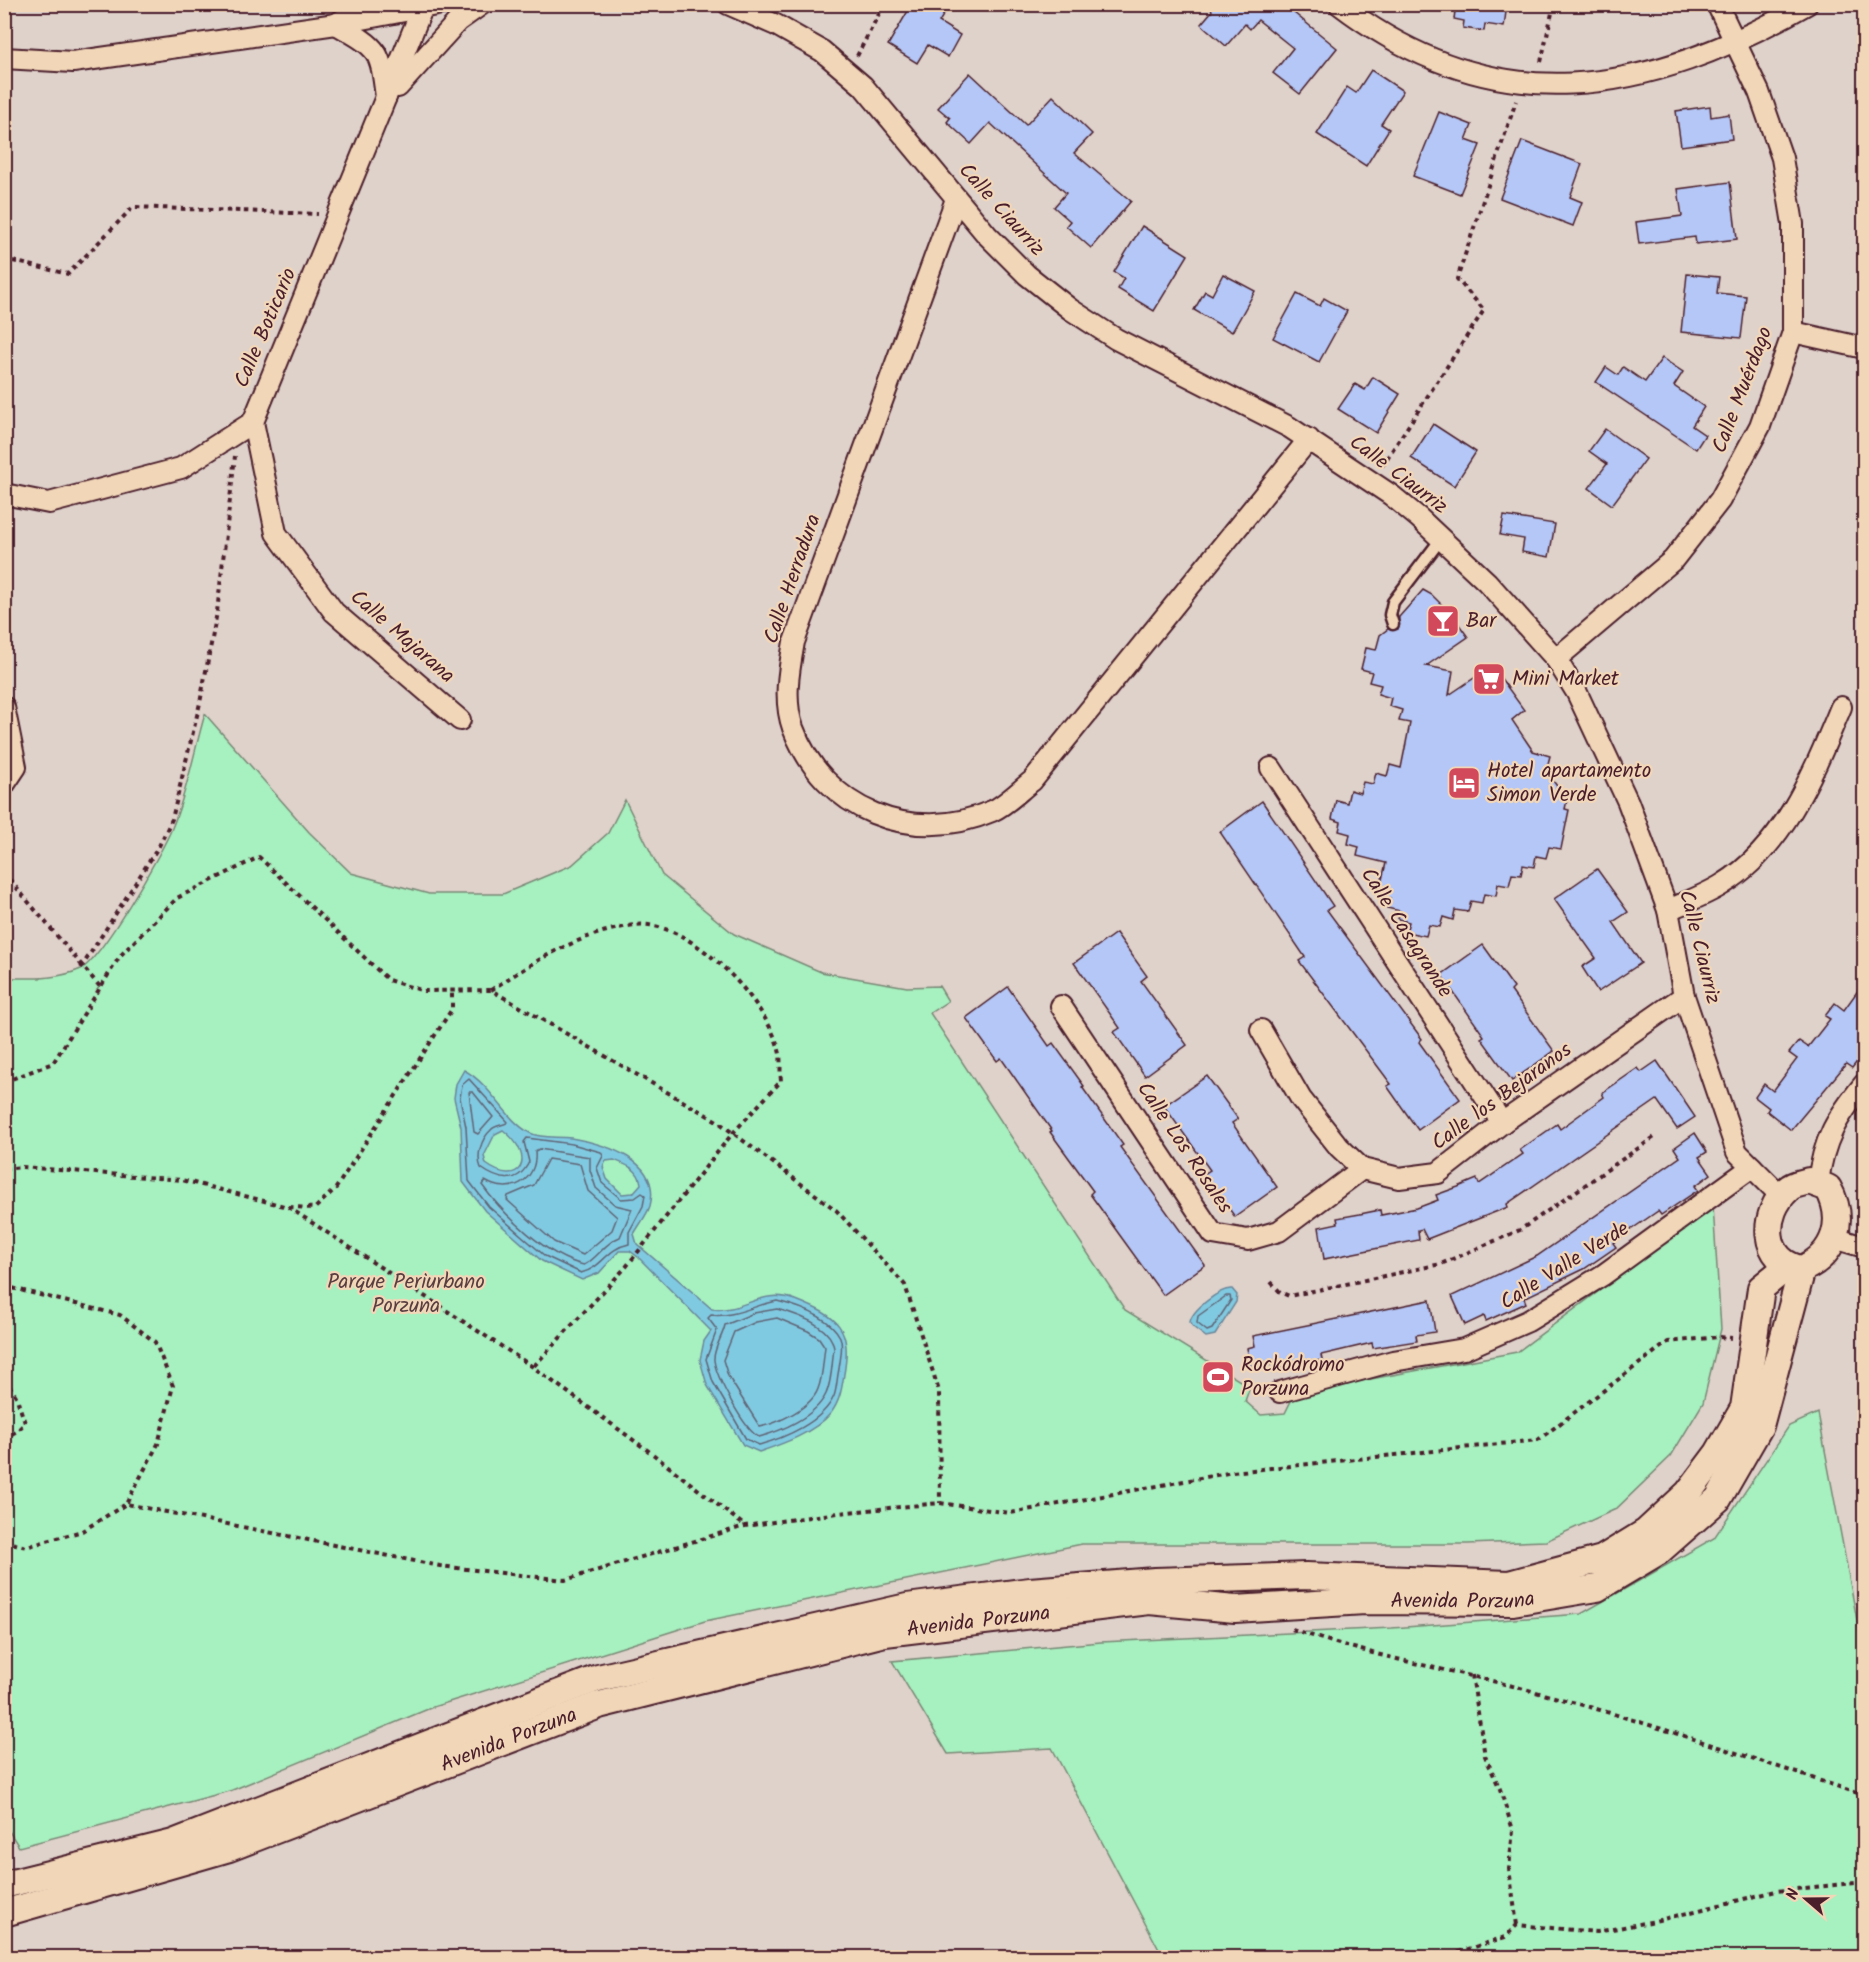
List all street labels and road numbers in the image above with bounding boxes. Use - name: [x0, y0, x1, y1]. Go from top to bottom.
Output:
- street label: Calle Ciaurriz: [950, 156, 1052, 264]
- street label: Calle Boticario: [226, 263, 306, 393]
- street label: Calle Muérdago: [1704, 322, 1782, 458]
- street label: Calle Ciaurriz: [1342, 427, 1454, 523]
- street label: Calle Herradura: [755, 510, 831, 648]
- street label: Calle Majarana: [342, 582, 462, 692]
- street label: Calle Casagrande: [1351, 861, 1461, 1005]
- street label: Calle Ciaurriz: [1669, 887, 1729, 1007]
- street label: Calle los Bejaranos: [1425, 1035, 1579, 1159]
- street label: Calle Los Rosales: [1128, 1075, 1240, 1221]
- street label: Calle Valle Verde: [1494, 1213, 1637, 1319]
- street label: Avenida Porzuna: [1390, 1582, 1537, 1619]
- street label: Avenida Porzuna: [905, 1597, 1052, 1647]
- street label: Avenida Porzuna: [435, 1699, 582, 1781]

